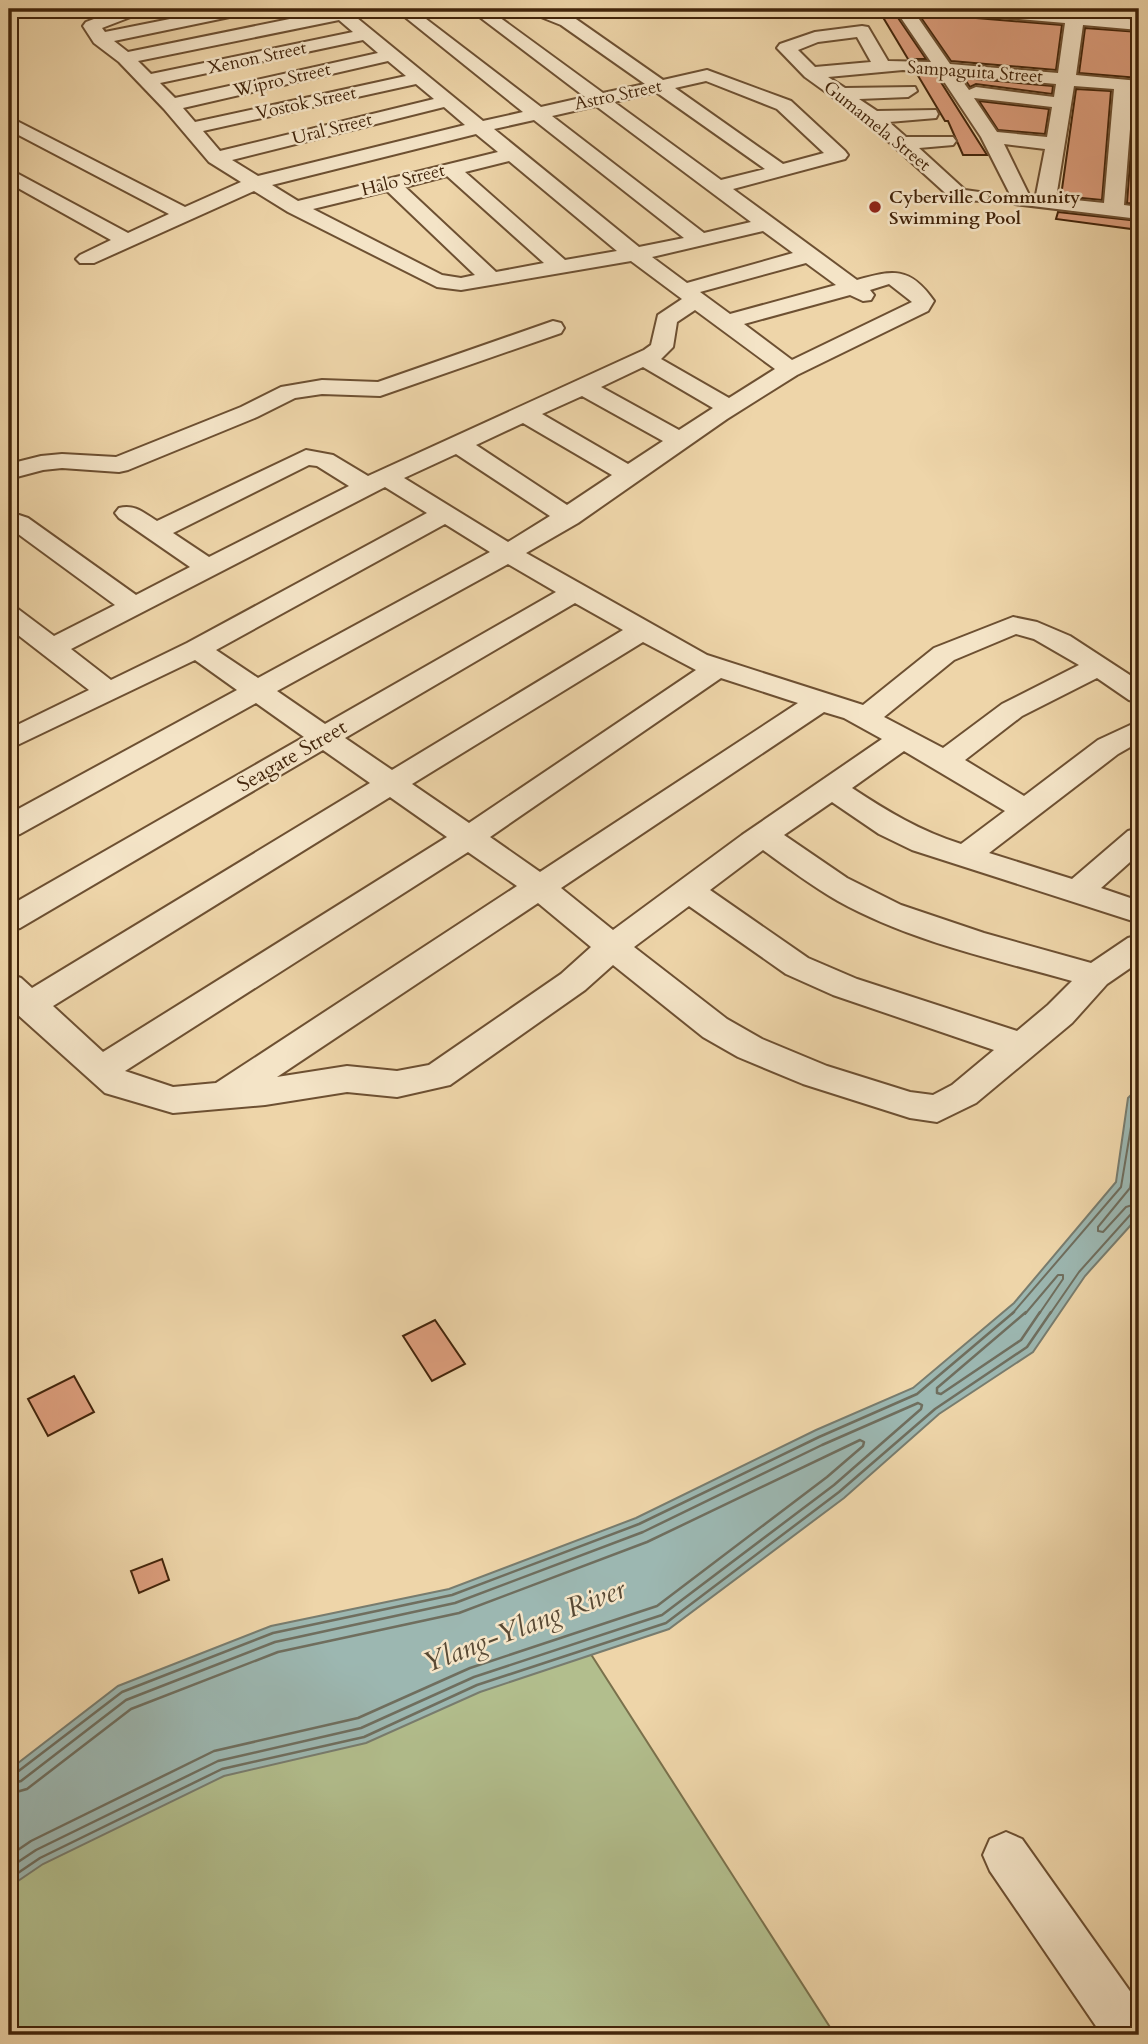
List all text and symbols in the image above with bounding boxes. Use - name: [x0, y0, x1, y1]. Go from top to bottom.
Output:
- street label: Xenon Street: [205, 35, 309, 81]
- street label: Sampaguita Street: [906, 55, 1044, 89]
- street label: Wipro Street: [230, 57, 333, 104]
- street label: Astro Street: [572, 73, 664, 116]
- street label: Gumamela Street: [818, 75, 936, 177]
- street label: Vostok Street: [253, 80, 359, 126]
- street label: Ural Street: [289, 107, 375, 151]
- street label: Halo Street: [359, 157, 448, 202]
- place label: Cyberville Community Swimming Pool: [889, 185, 1081, 231]
- marker: Cyberville Community Swimming Pool: [867, 199, 883, 215]
- street label: Seagate Street: [232, 713, 353, 799]
- water label: Ylang-Ylang River: [417, 1570, 632, 1682]

